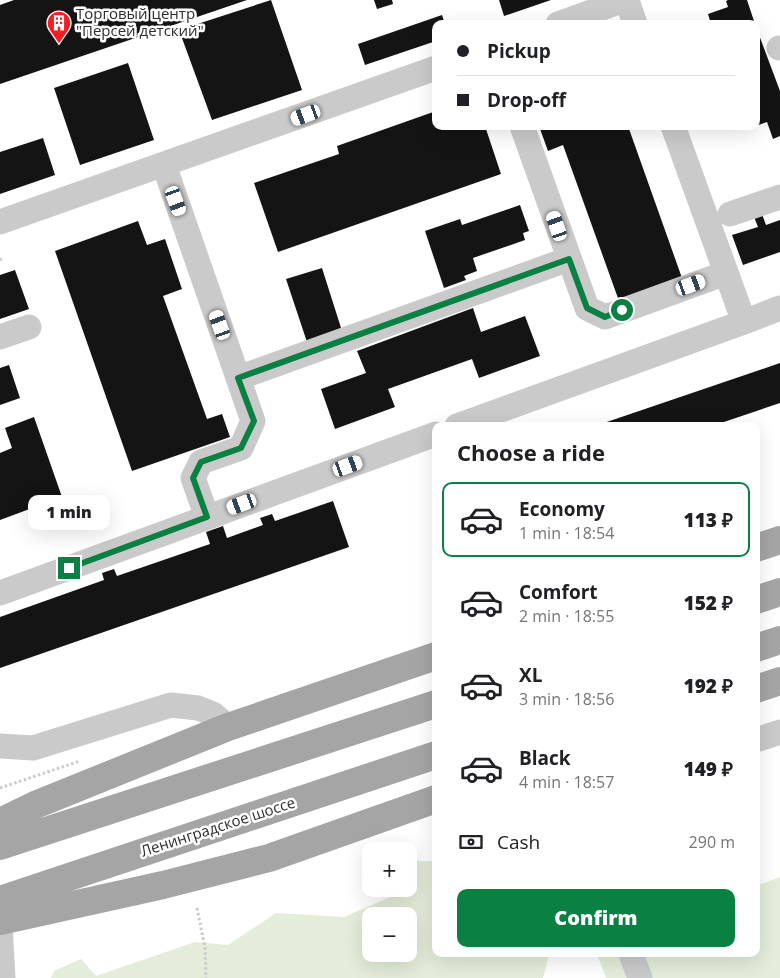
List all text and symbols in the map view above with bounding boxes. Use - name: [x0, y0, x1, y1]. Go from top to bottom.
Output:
- place label: Торговый центр "Персей детский": [76, 3, 204, 40]
- building icon: Торговый центр "Персей детский": [46, 10, 72, 44]
- text: Pickup: [487, 38, 551, 64]
- text: Drop-off: [487, 87, 566, 113]
- car: [289, 103, 322, 127]
- car: [163, 184, 188, 218]
- car: [545, 209, 568, 243]
- car: [674, 273, 707, 297]
- route start: [611, 299, 633, 321]
- car: [207, 308, 232, 342]
- text: Choose a ride: [457, 437, 605, 467]
- car: [331, 454, 364, 478]
- car: [225, 492, 258, 516]
- callout: 1 min: [28, 496, 110, 530]
- text: Economy: [519, 496, 605, 522]
- icon: car: [459, 497, 504, 542]
- text: 1 min: [46, 501, 92, 523]
- text: 113 ₽: [684, 507, 733, 533]
- text: 1 min · 18:54: [519, 522, 614, 544]
- route end: [58, 557, 80, 579]
- text: Comfort: [519, 579, 598, 605]
- icon: car: [459, 580, 504, 625]
- text: 152 ₽: [684, 590, 733, 616]
- text: 2 min · 18:55: [519, 605, 614, 627]
- text: XL: [519, 662, 542, 688]
- icon: car: [459, 663, 504, 708]
- text: 192 ₽: [684, 673, 733, 699]
- text: 3 min · 18:56: [519, 688, 614, 710]
- text: Black: [519, 745, 571, 771]
- icon: car: [459, 746, 504, 791]
- text: 149 ₽: [684, 756, 733, 782]
- text: 4 min · 18:57: [519, 771, 614, 793]
- street label: Ленинградское шоссе: [138, 792, 298, 861]
- icon: cash: [457, 828, 485, 856]
- text: Cash: [497, 829, 540, 855]
- text: 290 m: [689, 831, 735, 853]
- map controls: [362, 842, 417, 962]
- button: +: [362, 842, 417, 897]
- button: Confirm: [457, 889, 735, 947]
- button: −: [362, 907, 417, 962]

